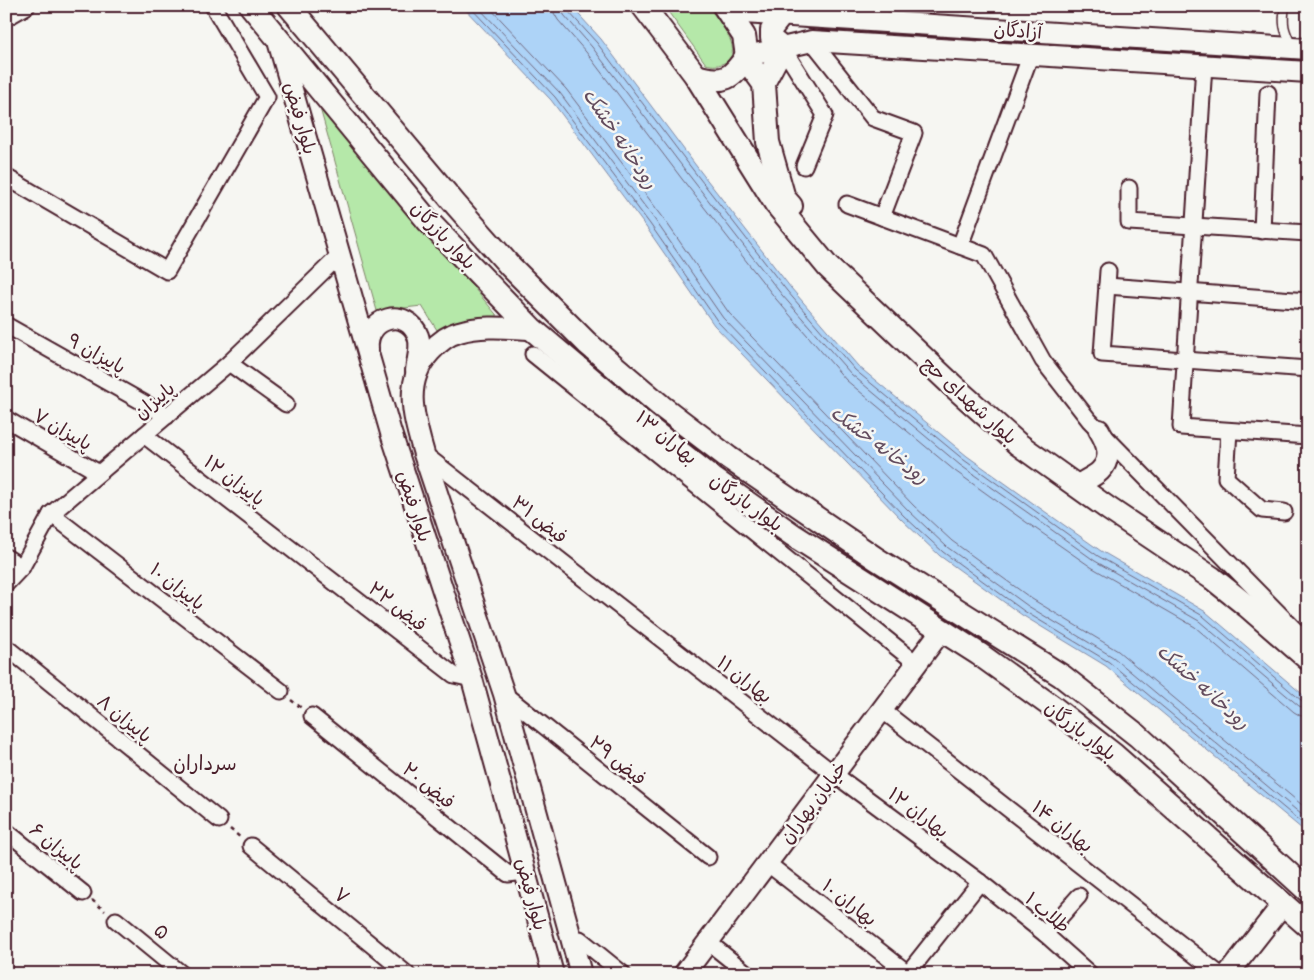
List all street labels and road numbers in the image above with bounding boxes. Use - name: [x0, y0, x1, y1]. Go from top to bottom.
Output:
- street label: آزادگان: [993, 15, 1044, 45]
- street label: بلوار فیض: [278, 79, 324, 157]
- street label: بلوار بازرگان: [406, 195, 482, 275]
- street label: پاییزان ۹: [63, 326, 131, 380]
- street label: بلوار شهدای حج: [917, 350, 1023, 450]
- street label: پاییزان: [128, 375, 180, 425]
- street label: پاییزان ۷: [29, 402, 97, 456]
- street label: بهاران ۱۳: [631, 404, 703, 470]
- street label: پاییزان ۱۲: [199, 448, 271, 512]
- street label: بلوار فیض: [391, 467, 439, 545]
- street label: بلوار بازرگان: [705, 467, 789, 537]
- street label: فیض ۳۱: [507, 489, 573, 549]
- street label: پاییزان ۱۰: [145, 556, 211, 616]
- street label: فیض ۲۲: [363, 575, 433, 637]
- street label: بهاران ۱۱: [712, 649, 778, 709]
- street label: پاییزان ۸: [92, 688, 158, 748]
- street label: بلوار بازرگان: [1040, 694, 1122, 766]
- street label: فیض ۲۹: [584, 729, 652, 791]
- street label: خیابان بهاران: [773, 755, 853, 849]
- street label: فیض ۲۰: [397, 756, 461, 814]
- street label: بهاران ۱۲: [883, 781, 955, 843]
- street label: بهاران ۱۴: [1027, 794, 1099, 858]
- street label: پاییزان ۶: [25, 816, 89, 876]
- street label: بلوار فیض: [510, 855, 554, 933]
- street label: بهاران ۱۰: [817, 872, 883, 932]
- street label: ۷: [329, 881, 355, 909]
- street label: طلاب ۱: [1020, 885, 1076, 939]
- street label: ۵: [149, 917, 175, 945]

